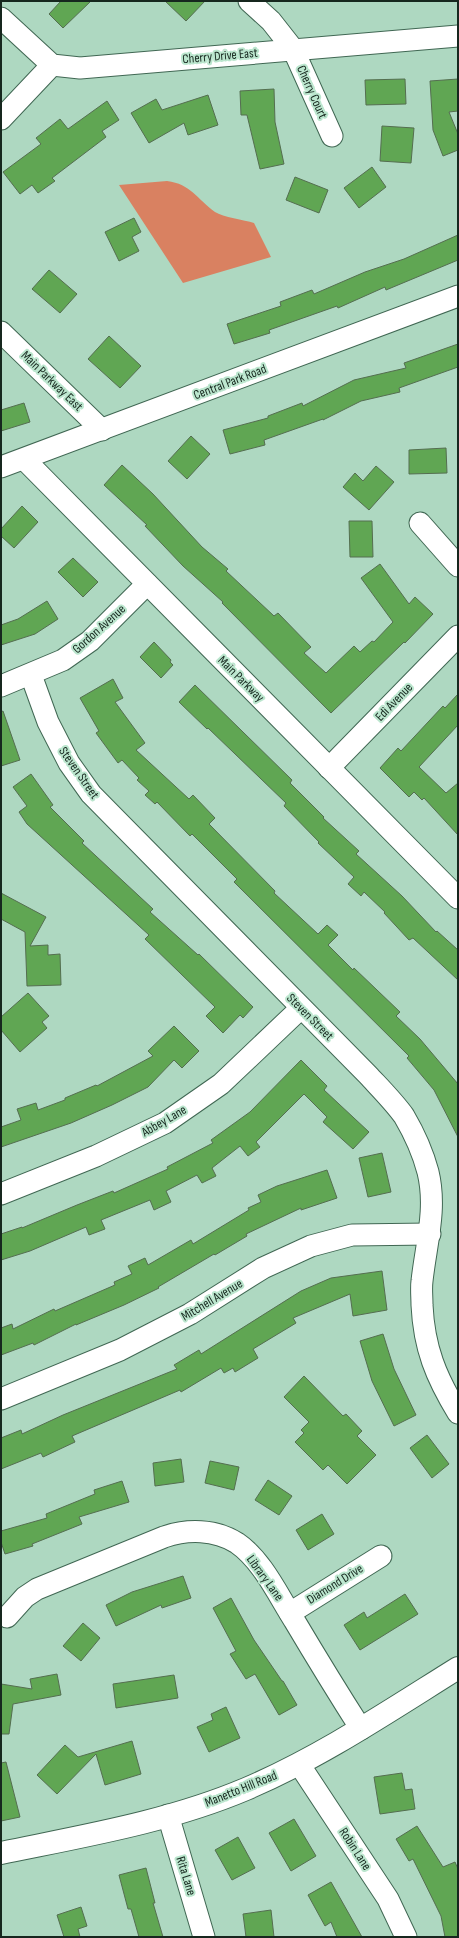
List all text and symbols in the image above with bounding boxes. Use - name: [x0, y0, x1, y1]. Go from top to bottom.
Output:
- street label: Cherry Drive East: [182, 45, 258, 67]
- street label: Cherry Court: [293, 63, 331, 121]
- street label: Main Parkway East: [18, 348, 86, 414]
- street label: Central Park Road: [191, 361, 269, 403]
- street label: Gordon Avenue: [69, 601, 129, 657]
- street label: Main Parkway: [215, 653, 267, 705]
- street label: Edi Avenue: [372, 680, 416, 724]
- street label: Steven Street: [55, 744, 103, 802]
- street label: Steven Street: [283, 990, 337, 1044]
- street label: Abbey Lane: [138, 1102, 189, 1141]
- street label: Mitchell Avenue: [178, 1275, 246, 1325]
- street label: Library Lane: [243, 1552, 287, 1604]
- street label: Diamond Drive: [304, 1560, 366, 1608]
- street label: Manetto Hill Road: [203, 1767, 279, 1811]
- street label: Robin Lane: [335, 1825, 375, 1873]
- street label: Rita Lane: [172, 1855, 200, 1897]

